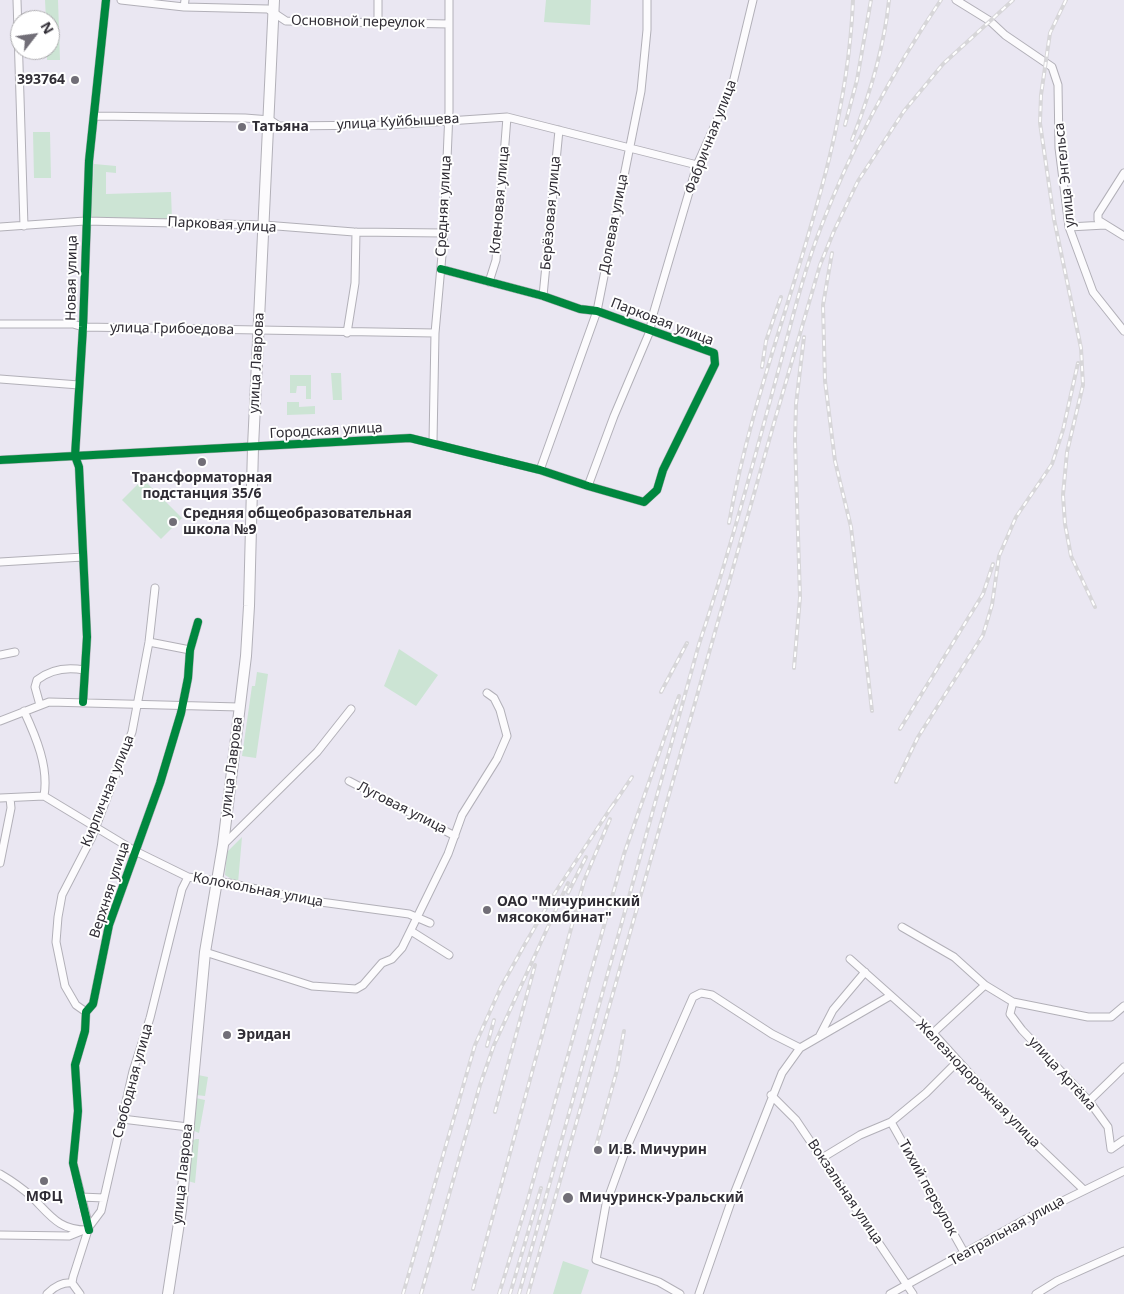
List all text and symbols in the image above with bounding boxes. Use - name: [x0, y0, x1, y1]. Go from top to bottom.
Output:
- north arrow: [10, 10, 60, 60]
- street label: Основной переулок: [291, 12, 425, 32]
- text: N: [36, 18, 59, 37]
- place label: 393764: [17, 72, 65, 88]
- marker: 393764: [69, 74, 81, 86]
- street label: Фабричная улица: [682, 78, 740, 196]
- street label: улица Куйбышева: [336, 110, 460, 134]
- place label: Татьяна: [252, 119, 309, 135]
- marker: Татьяна: [236, 121, 248, 133]
- street label: улица Энгельса: [1051, 122, 1079, 228]
- street label: Кленовая улица: [487, 145, 513, 255]
- street label: Средняя улица: [433, 155, 455, 257]
- street label: Берёзовая улица: [538, 155, 564, 271]
- street label: Долевая улица: [596, 173, 632, 275]
- street label: Парковая улица: [167, 214, 277, 236]
- street label: Новая улица: [63, 235, 81, 321]
- street label: Парковая улица: [608, 295, 716, 349]
- street label: улица Лаврова: [246, 312, 268, 414]
- street label: улица Грибоедова: [110, 320, 234, 338]
- street label: Городская улица: [269, 420, 383, 442]
- marker: Трансформаторная подстанция 35/6: [196, 456, 208, 468]
- place label: Трансформаторная подстанция 35/6: [132, 470, 272, 502]
- place label: Средняя общеобразовательная школа №9: [183, 506, 412, 538]
- marker: Средняя общеобразовательная школа №9: [167, 516, 179, 528]
- street label: улица Лаврова: [217, 716, 247, 818]
- street label: Кирпичная улица: [78, 733, 138, 849]
- street label: Луговая улица: [354, 778, 450, 838]
- street label: Верхняя улица: [87, 840, 133, 940]
- street label: Колокольная улица: [191, 869, 325, 911]
- place label: ОАО "Мичуринский мясокомбинат": [497, 894, 640, 926]
- marker: ОАО "Мичуринский мясокомбинат": [481, 904, 493, 916]
- street label: Железнодорожная улица: [912, 1017, 1044, 1151]
- street label: Свободная улица: [110, 1022, 156, 1140]
- place label: Эридан: [237, 1027, 291, 1043]
- marker: Эридан: [221, 1029, 233, 1041]
- street label: улица Артёма: [1025, 1034, 1099, 1114]
- street label: улица Лаврова: [169, 1123, 197, 1225]
- street label: Вокзальная улица: [804, 1136, 886, 1248]
- street label: Тихий переулок: [895, 1137, 961, 1239]
- place label: И.В. Мичурин: [608, 1142, 707, 1158]
- marker: И.В. Мичурин: [592, 1144, 604, 1156]
- marker: МФЦ: [38, 1175, 50, 1187]
- place label: МФЦ: [26, 1189, 62, 1205]
- place label: Мичуринск-Уральский: [579, 1190, 744, 1206]
- marker: Мичуринск-Уральский: [561, 1191, 575, 1205]
- street label: Театральная улица: [947, 1192, 1067, 1270]

